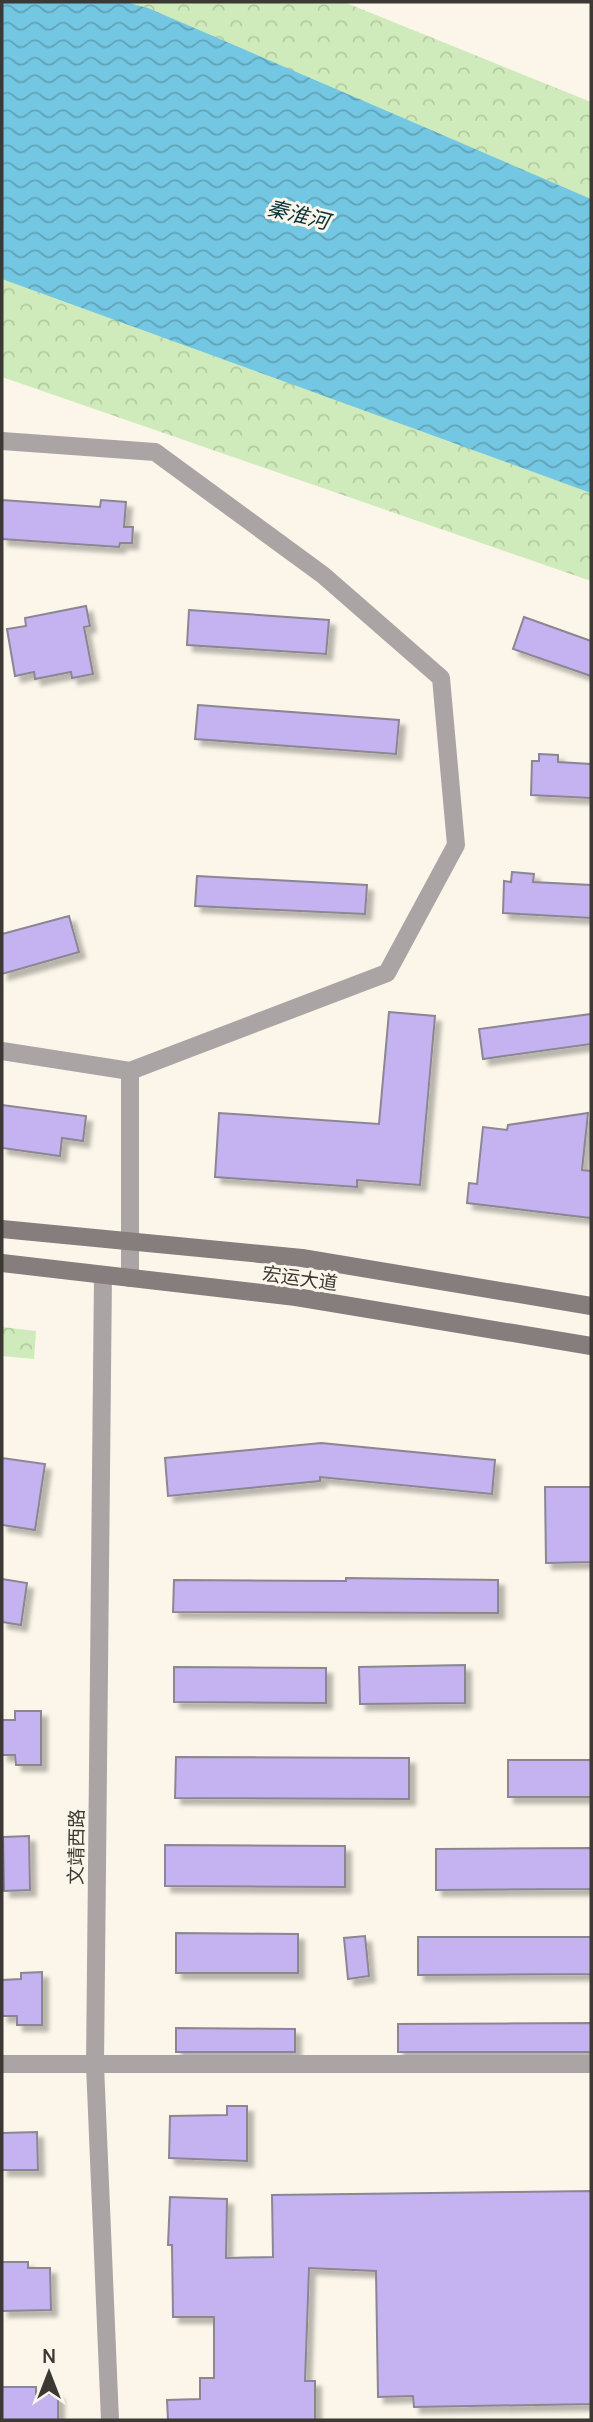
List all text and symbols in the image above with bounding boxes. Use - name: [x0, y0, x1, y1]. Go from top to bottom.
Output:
- water label: 秦淮河: [264, 193, 336, 236]
- street label: 宏运大道: [261, 1260, 339, 1296]
- street label: 文靖西路: [62, 1809, 90, 1885]
- north arrow: [14, 2338, 84, 2408]
- text: N: [42, 2343, 56, 2369]

